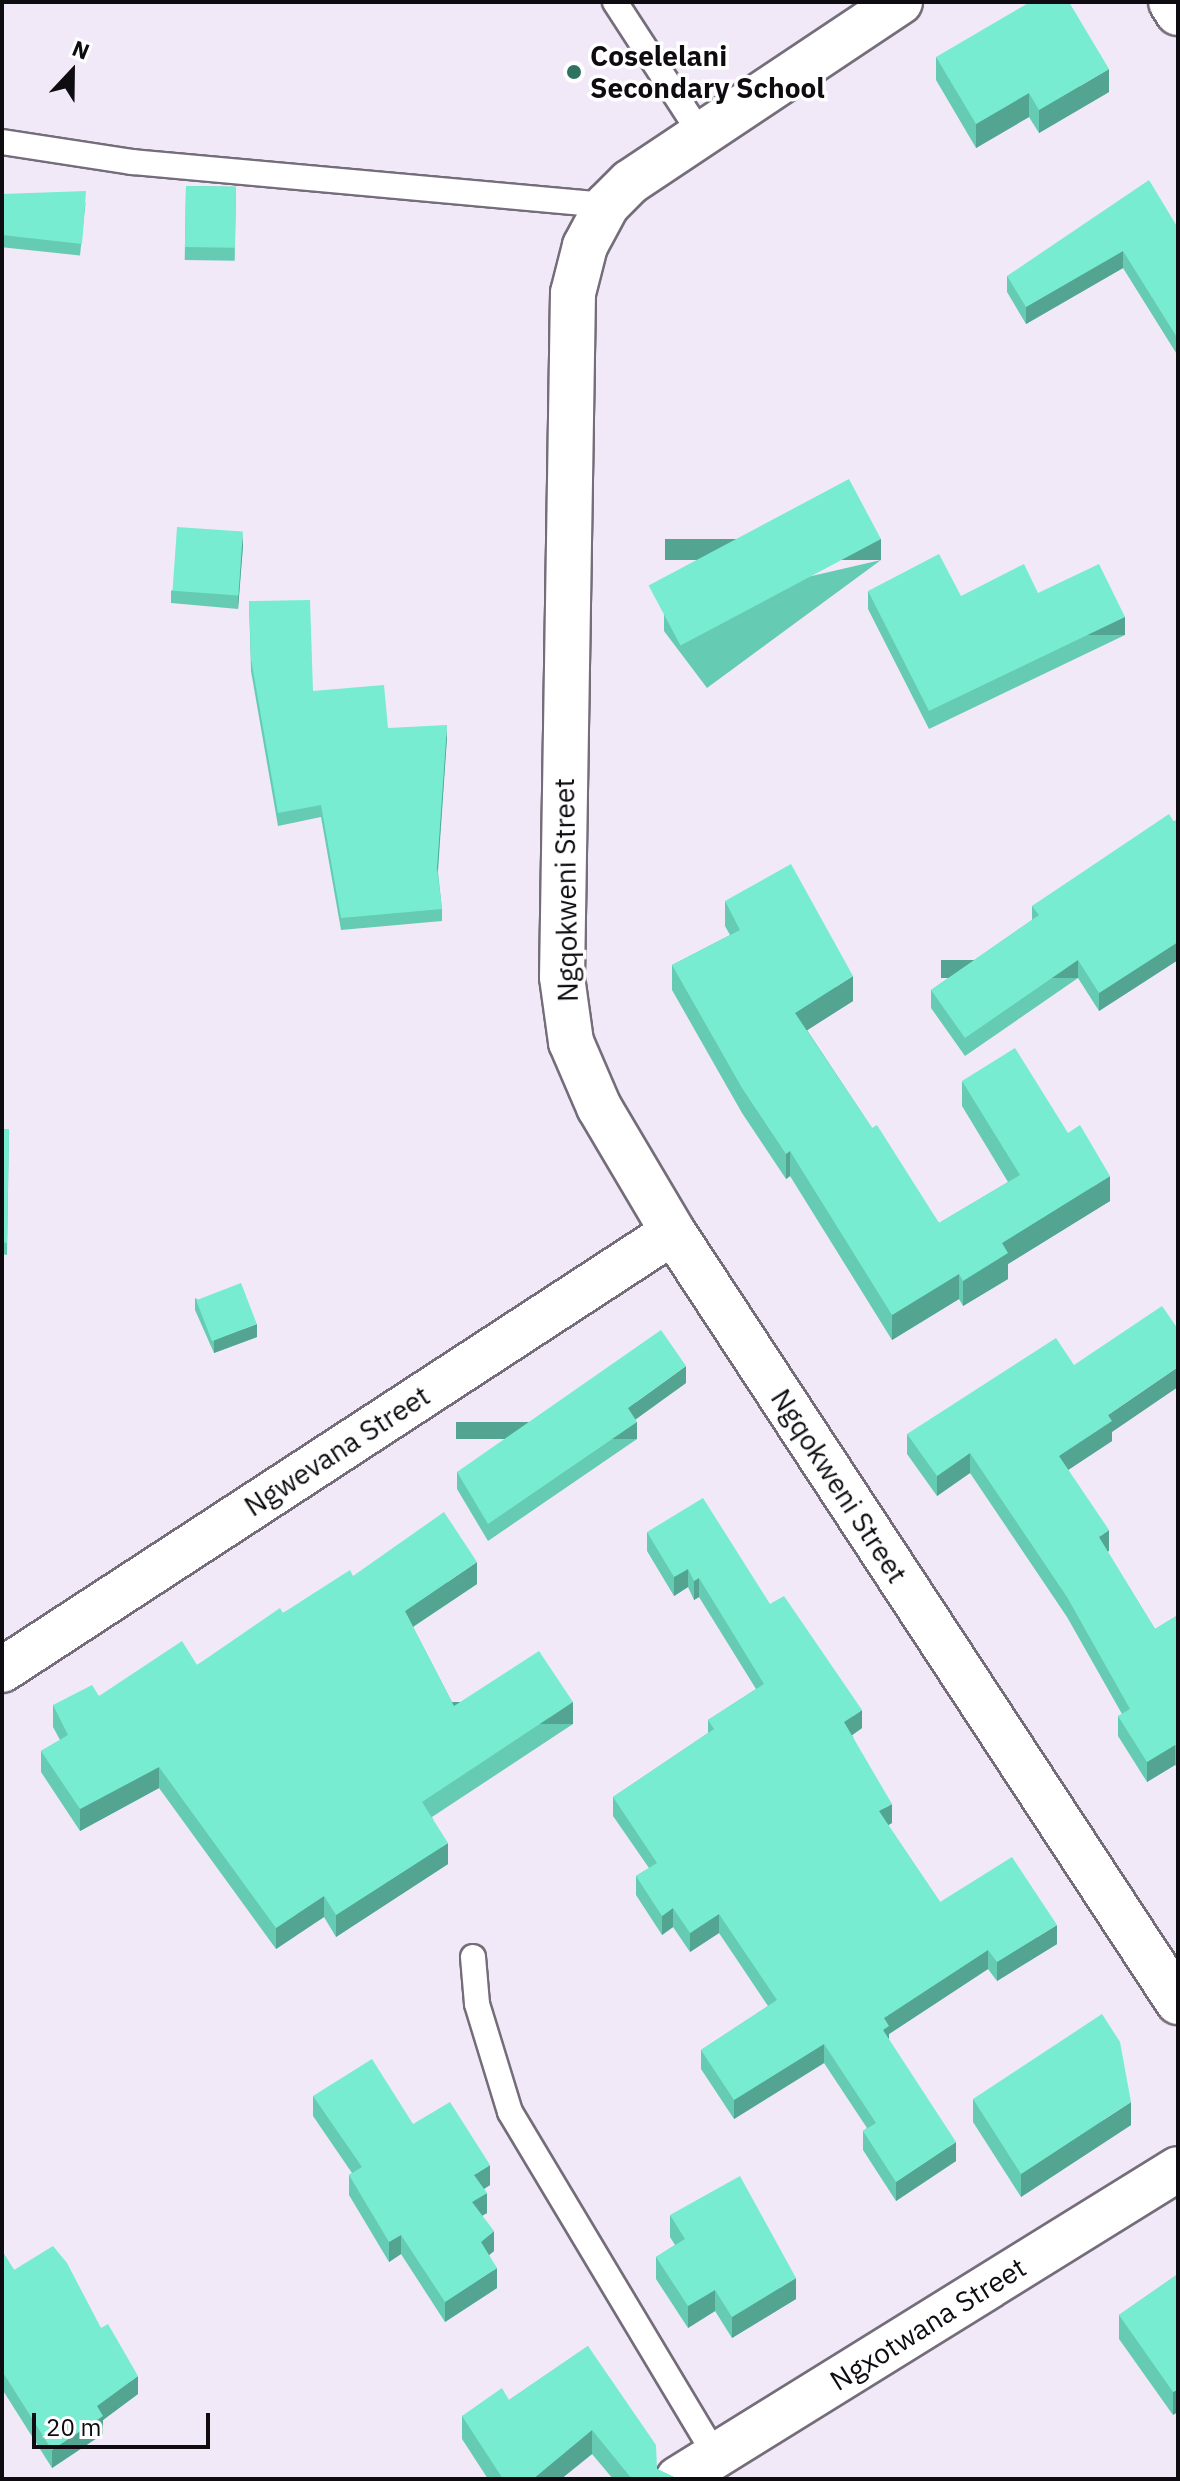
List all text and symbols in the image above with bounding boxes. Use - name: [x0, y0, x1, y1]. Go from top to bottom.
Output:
- north arrow: [32, 32, 112, 112]
- text: N: [68, 33, 94, 66]
- place label: Coselelani Secondary School: [590, 39, 825, 105]
- marker: Coselelani Secondary School: [565, 63, 583, 81]
- street label: Ngqokweni Street: [547, 778, 585, 1002]
- street label: Ngwevana Street: [238, 1379, 436, 1523]
- street label: Ngqokweni Street: [764, 1383, 914, 1589]
- street label: Ngxotwana Street: [824, 2250, 1032, 2398]
- scale bar: [36, 2397, 214, 2447]
- text: 20 m: [46, 2411, 101, 2443]

